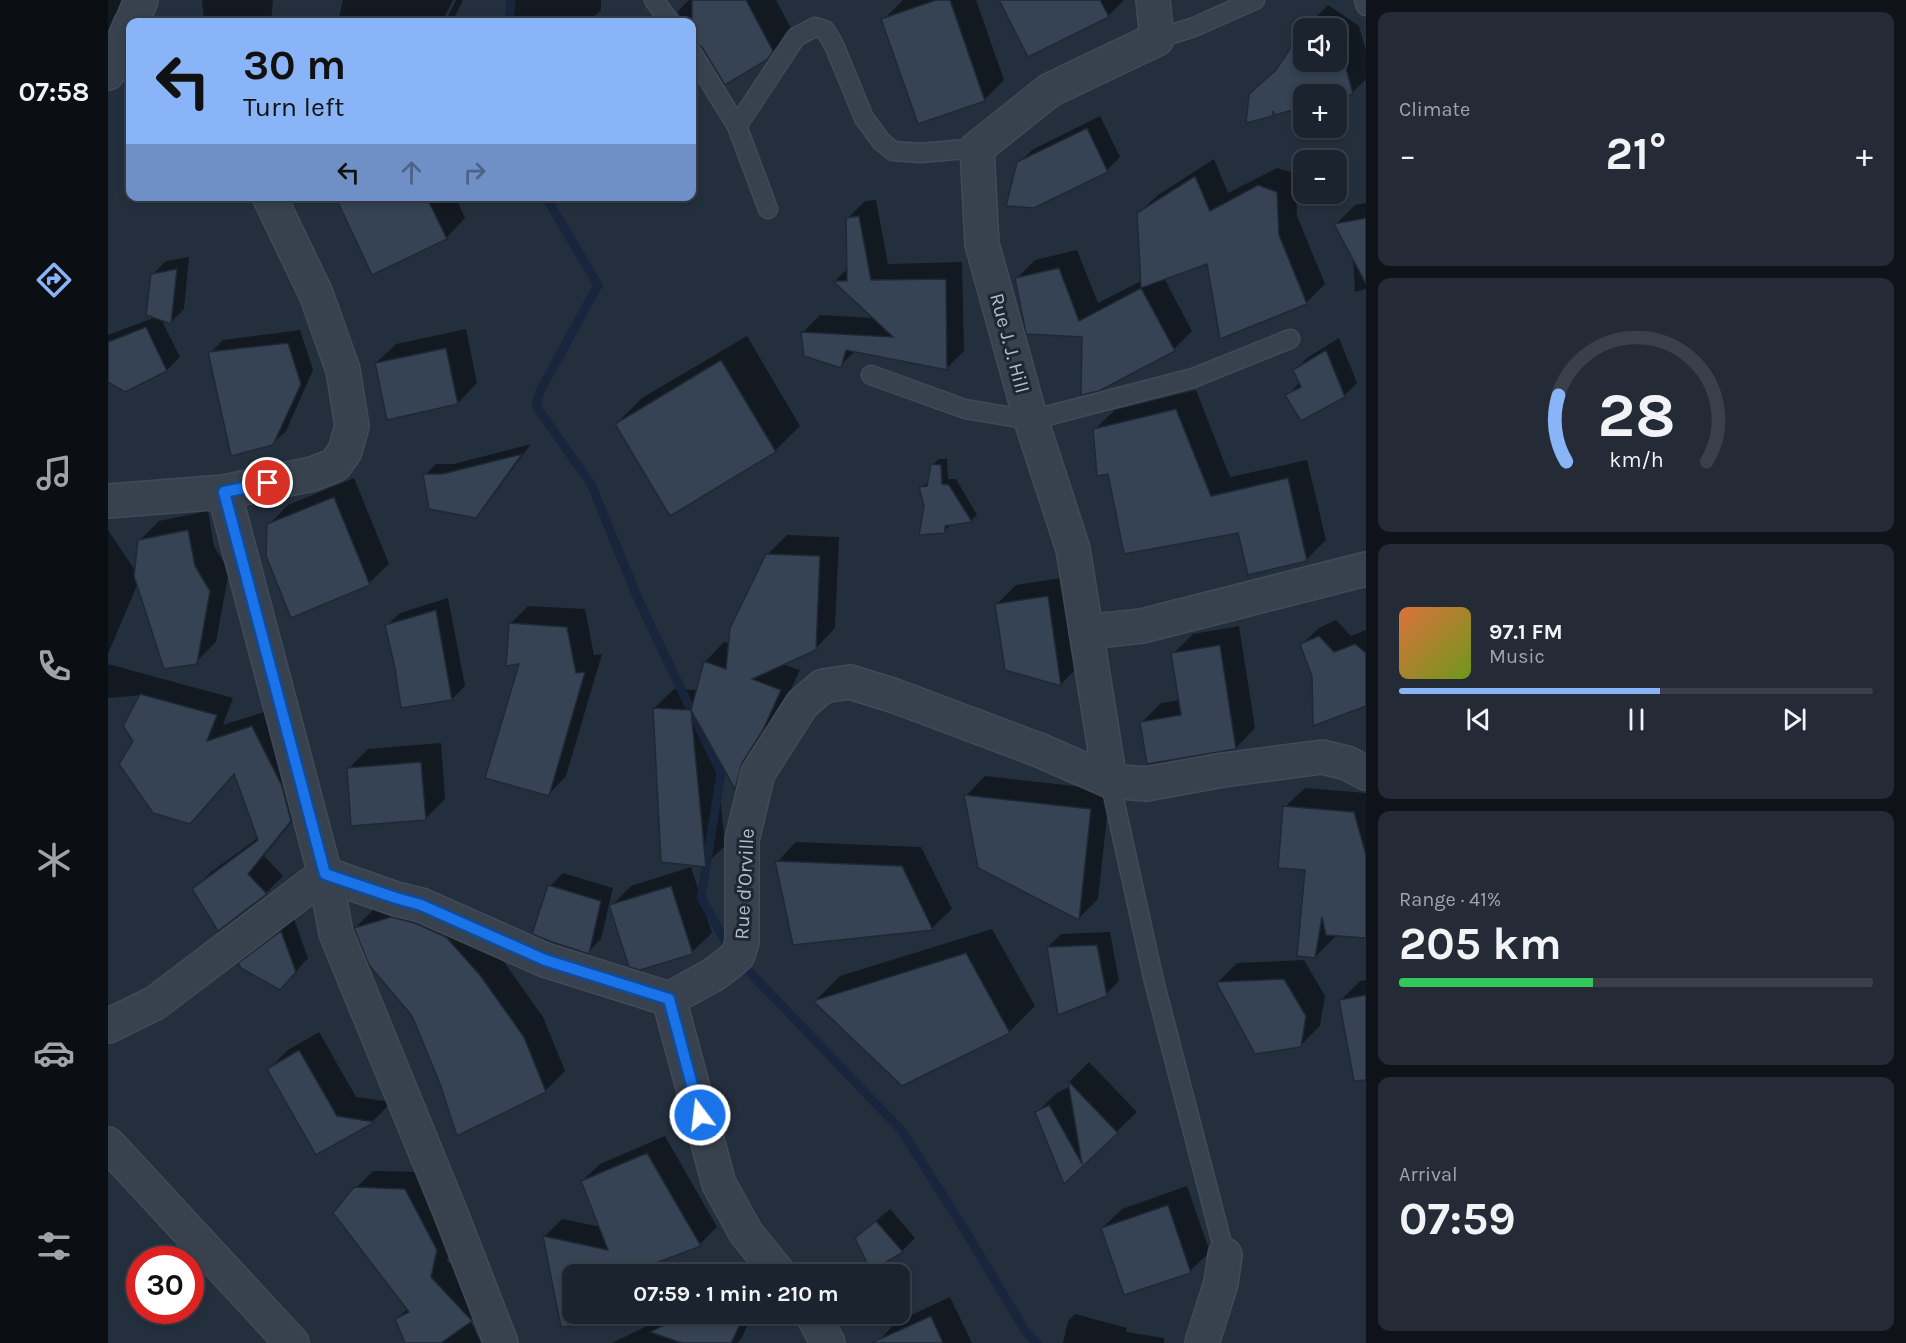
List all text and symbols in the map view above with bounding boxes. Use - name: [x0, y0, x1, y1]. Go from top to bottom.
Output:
- map controls: [1293, 18, 1347, 204]
- button: sound: [1293, 18, 1347, 72]
- text: 30 m: [243, 40, 346, 90]
- icon: left: [144, 42, 222, 120]
- text: 07:58: [19, 76, 89, 108]
- button: +: [1293, 84, 1347, 138]
- text: Turn left: [243, 91, 344, 123]
- text: Climate: [1399, 98, 1470, 121]
- text: 21°: [1606, 128, 1666, 180]
- text: −: [1399, 136, 1416, 174]
- text: +: [1856, 136, 1873, 174]
- button: −: [1293, 150, 1347, 204]
- icon: left: [332, 156, 365, 189]
- icon: ahead: [395, 156, 428, 189]
- icon: right: [458, 156, 491, 189]
- icon: directions: [33, 259, 75, 301]
- street label: Rue J. J. Hill: [985, 291, 1034, 396]
- text: 28: [1597, 379, 1675, 452]
- text: km/h: [1609, 448, 1663, 473]
- icon: music: [33, 452, 75, 494]
- pin: [242, 457, 293, 508]
- icon: arrive: [251, 466, 284, 499]
- text: 97.1 FM: [1489, 619, 1563, 645]
- icon: phone: [33, 645, 75, 687]
- text: Music: [1489, 645, 1545, 668]
- icon: previous: [1462, 703, 1495, 736]
- icon: pause: [1620, 703, 1653, 736]
- icon: next: [1778, 703, 1811, 736]
- street label: Rue d'Orville: [730, 828, 759, 940]
- icon: climate: [33, 839, 75, 881]
- text: Range · 41%: [1399, 888, 1501, 911]
- text: 205 km: [1399, 918, 1562, 970]
- icon: car: [33, 1032, 75, 1074]
- position arrow: [668, 1083, 732, 1147]
- text: Arrival: [1399, 1163, 1458, 1186]
- text: 07:59: [1399, 1193, 1516, 1245]
- icon: filters: [33, 1225, 75, 1267]
- speed limit sign: 30: [126, 1246, 204, 1324]
- text: 07:59 · 1 min · 210 m: [633, 1281, 839, 1307]

